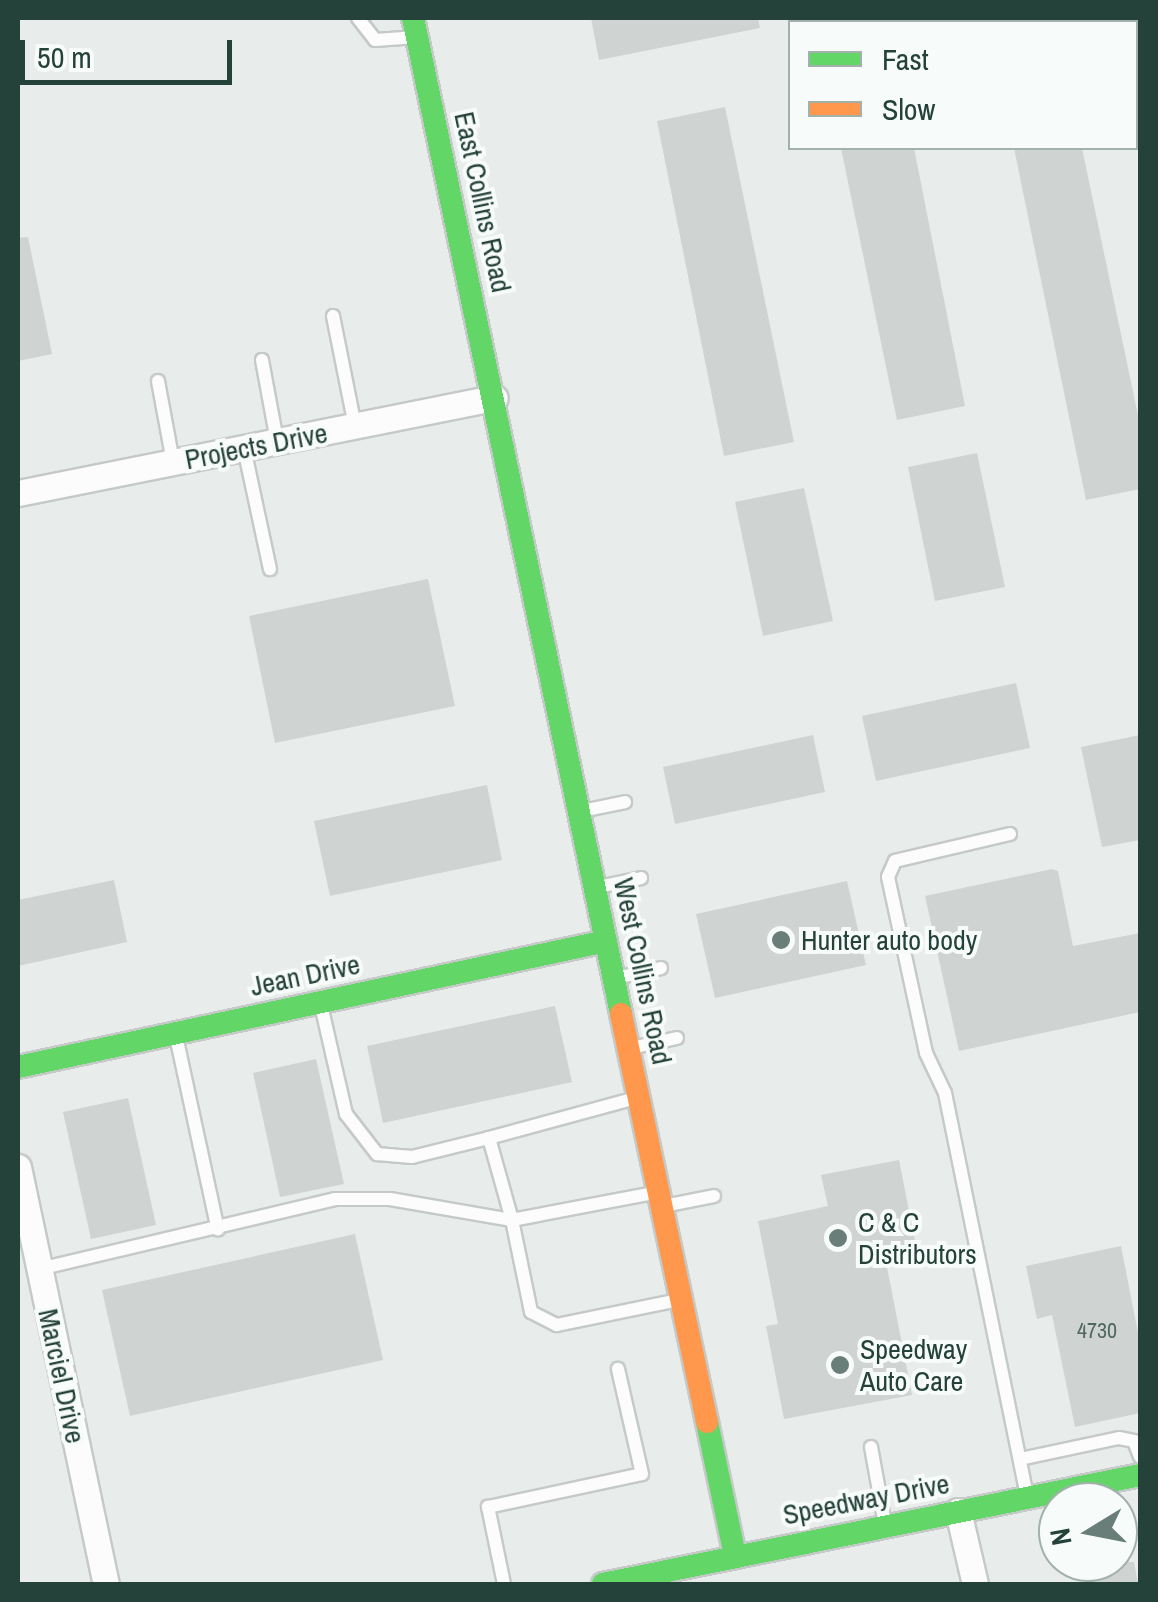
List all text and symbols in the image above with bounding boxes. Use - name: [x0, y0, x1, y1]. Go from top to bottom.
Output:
- scale bar: [25, 20, 238, 82]
- legend: [788, 20, 1138, 150]
- text: 50 m: [37, 37, 92, 77]
- text: Fast: [882, 39, 929, 79]
- text: Slow: [882, 89, 935, 129]
- street label: East Collins Road: [447, 109, 519, 295]
- street label: Projects Drive: [182, 416, 330, 476]
- street label: West Collins Road: [607, 875, 679, 1067]
- place label: Hunter auto body: [801, 923, 977, 957]
- marker: Hunter auto body: [770, 929, 792, 951]
- street label: Jean Drive: [247, 947, 363, 1003]
- place label: C & C Distributors: [858, 1205, 977, 1271]
- marker: C & C Distributors: [827, 1227, 849, 1249]
- street label: Marciel Drive: [31, 1306, 93, 1446]
- house number: 4730: [1077, 1318, 1117, 1344]
- place label: Speedway Auto Care: [860, 1332, 967, 1398]
- marker: Speedway Auto Care: [829, 1354, 851, 1376]
- street label: Speedway Drive: [780, 1466, 952, 1532]
- north arrow: [1038, 1482, 1138, 1582]
- text: N: [1040, 1525, 1081, 1548]

